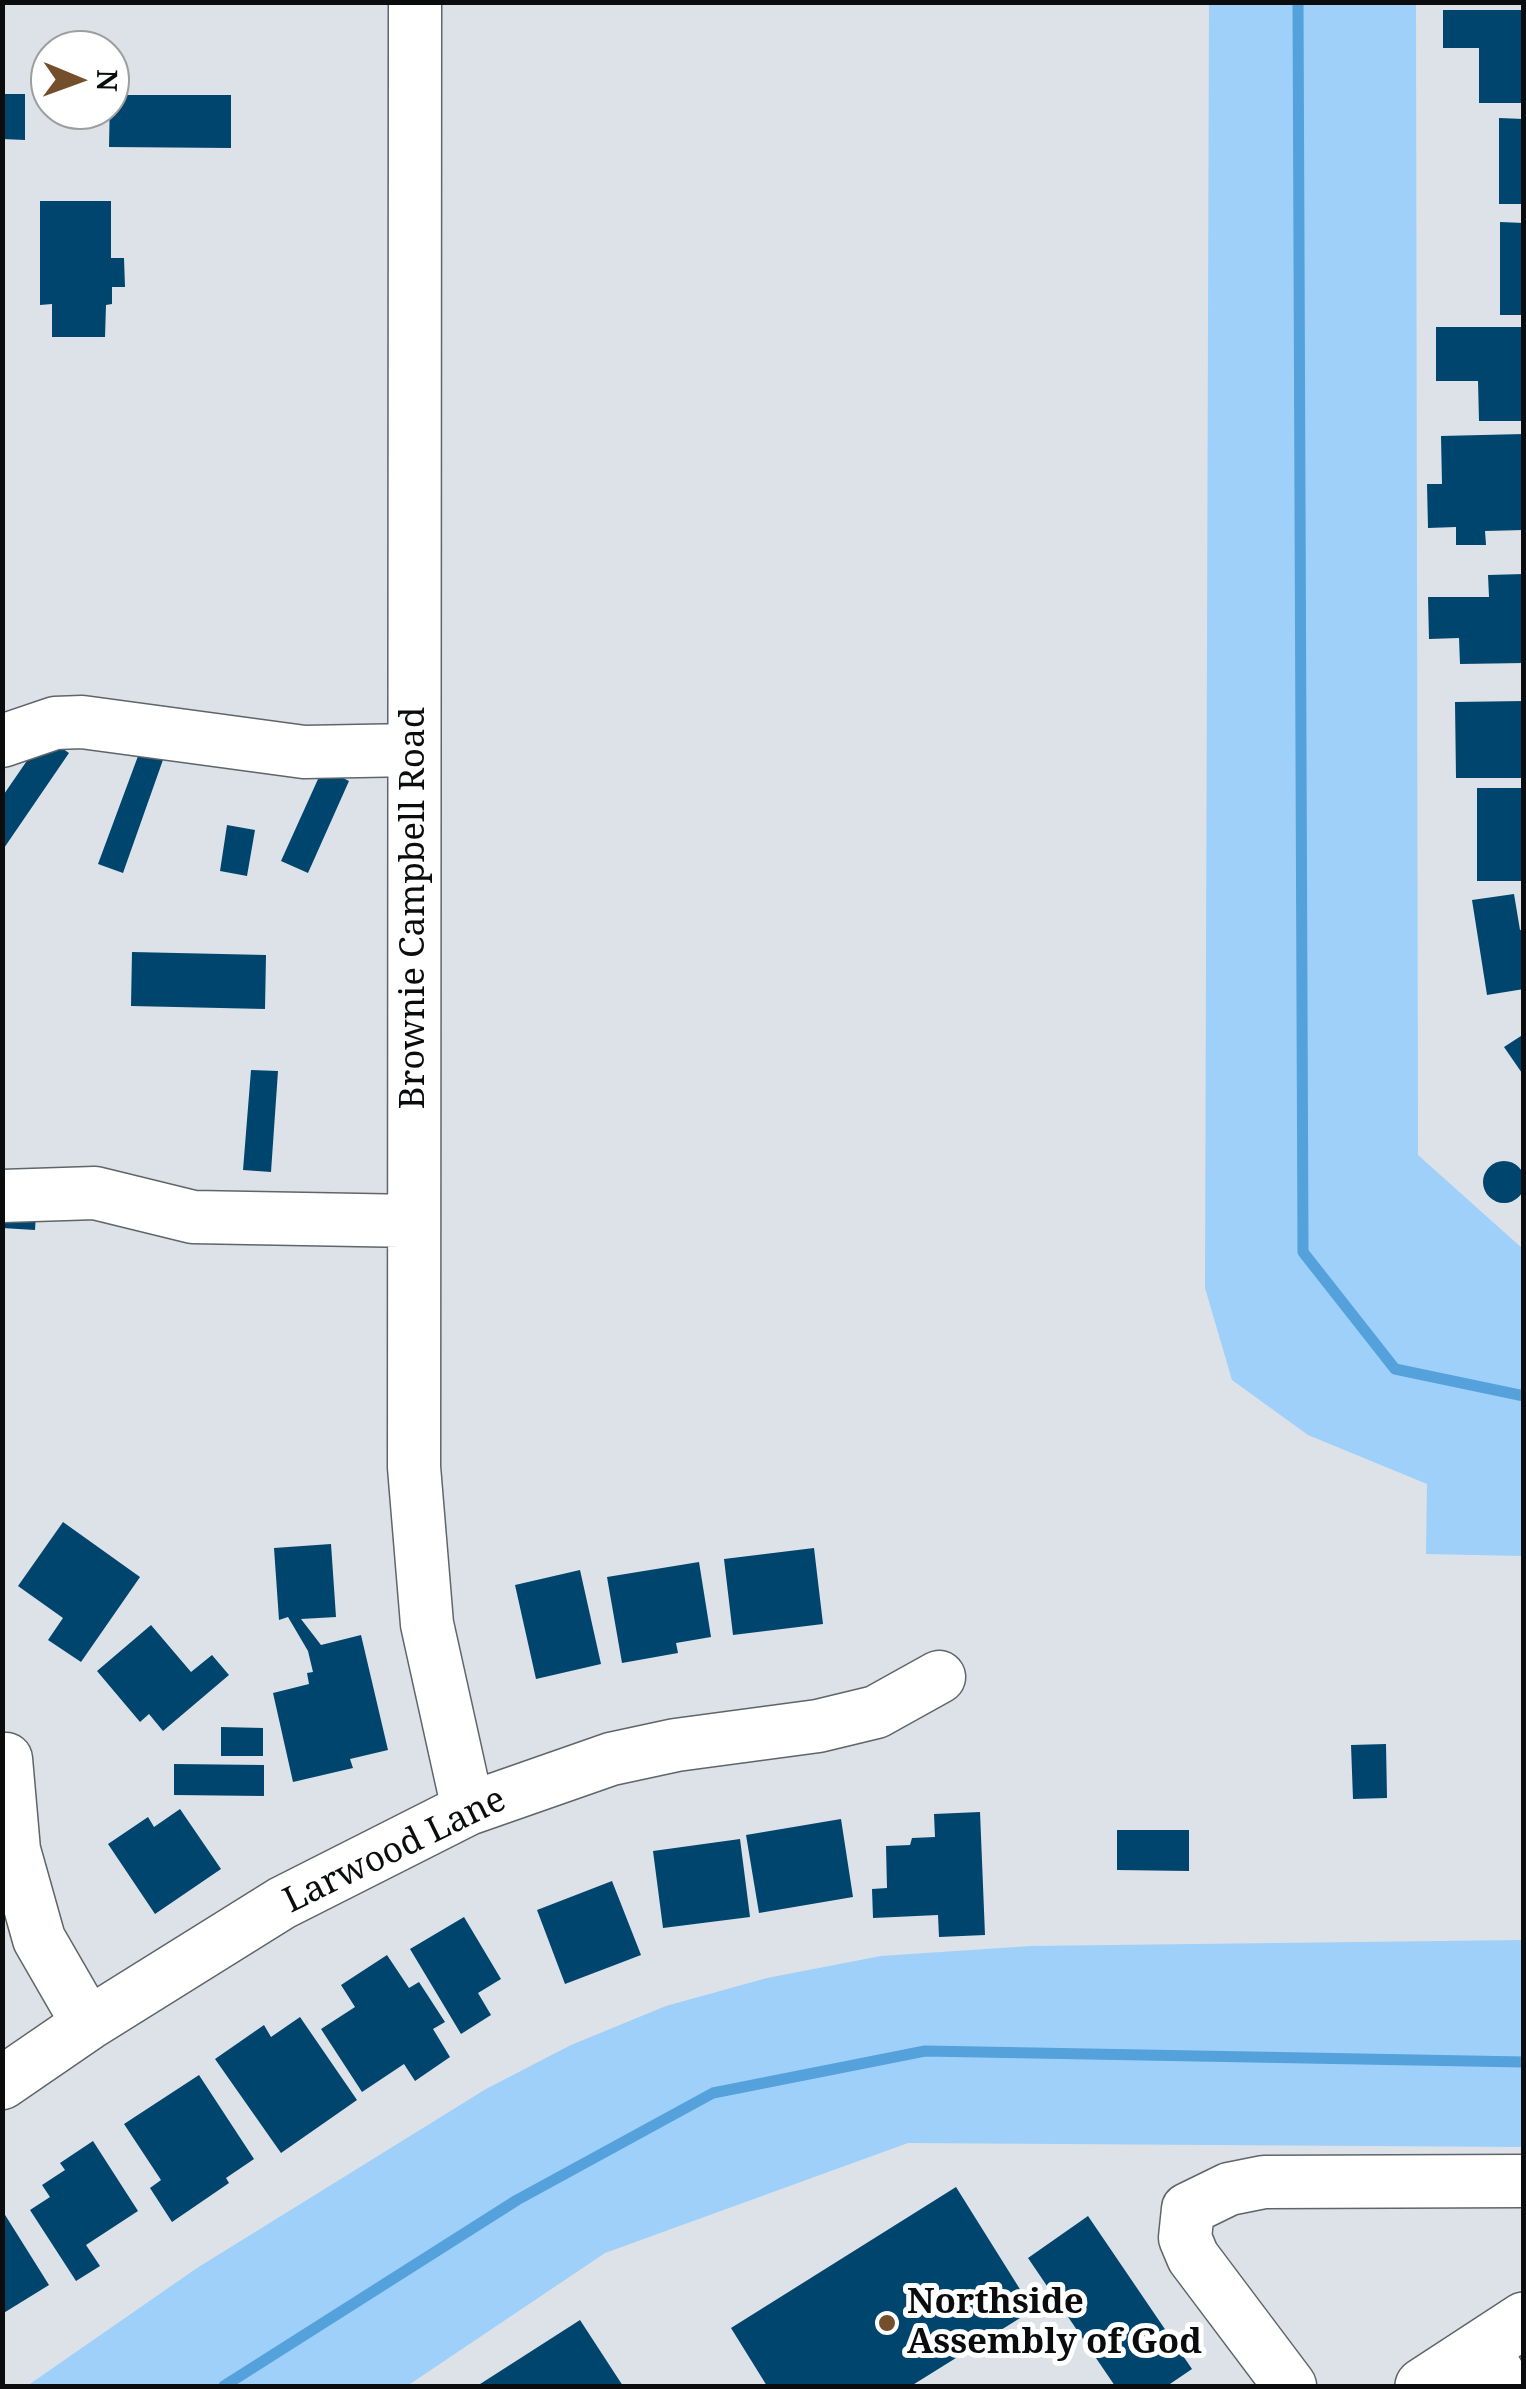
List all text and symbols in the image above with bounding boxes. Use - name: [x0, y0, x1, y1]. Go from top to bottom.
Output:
- north arrow: [30, 30, 130, 130]
- text: N: [89, 69, 127, 92]
- street label: Brownie Campbell Road: [393, 707, 435, 1109]
- street label: Larwood Lane: [277, 1779, 513, 1923]
- place label: Northside Assembly of God: [907, 2282, 1202, 2364]
- marker: Northside Assembly of God: [876, 2312, 898, 2334]

